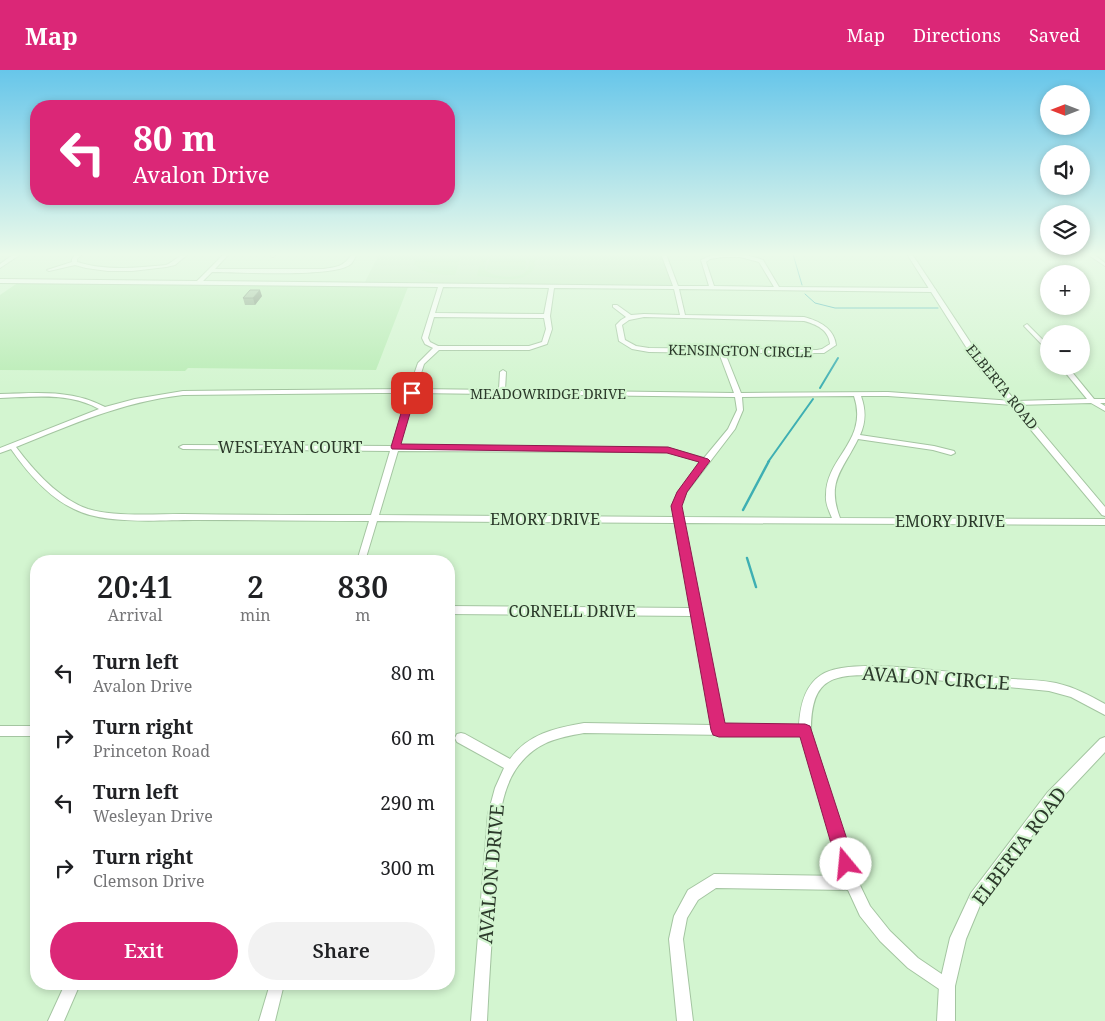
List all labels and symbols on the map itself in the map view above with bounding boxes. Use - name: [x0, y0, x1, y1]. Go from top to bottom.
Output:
- north arrow: [1040, 85, 1090, 135]
- street label: KENSINGTON CIRCLE: [668, 340, 812, 361]
- street label: ELBERTA ROAD: [962, 340, 1043, 433]
- pin: [391, 372, 433, 414]
- street label: MEADOWRIDGE DRIVE: [470, 384, 626, 403]
- street label: WESLEYAN COURT: [218, 436, 363, 458]
- street label: EMORY DRIVE: [490, 508, 600, 530]
- street label: EMORY DRIVE: [895, 510, 1005, 532]
- street label: CORNELL DRIVE: [508, 600, 636, 622]
- street label: AVALON CIRCLE: [861, 660, 1011, 696]
- street label: ELBERTA ROAD: [966, 782, 1072, 910]
- street label: AVALON DRIVE: [472, 803, 510, 945]
- position arrow: [819, 837, 871, 889]

